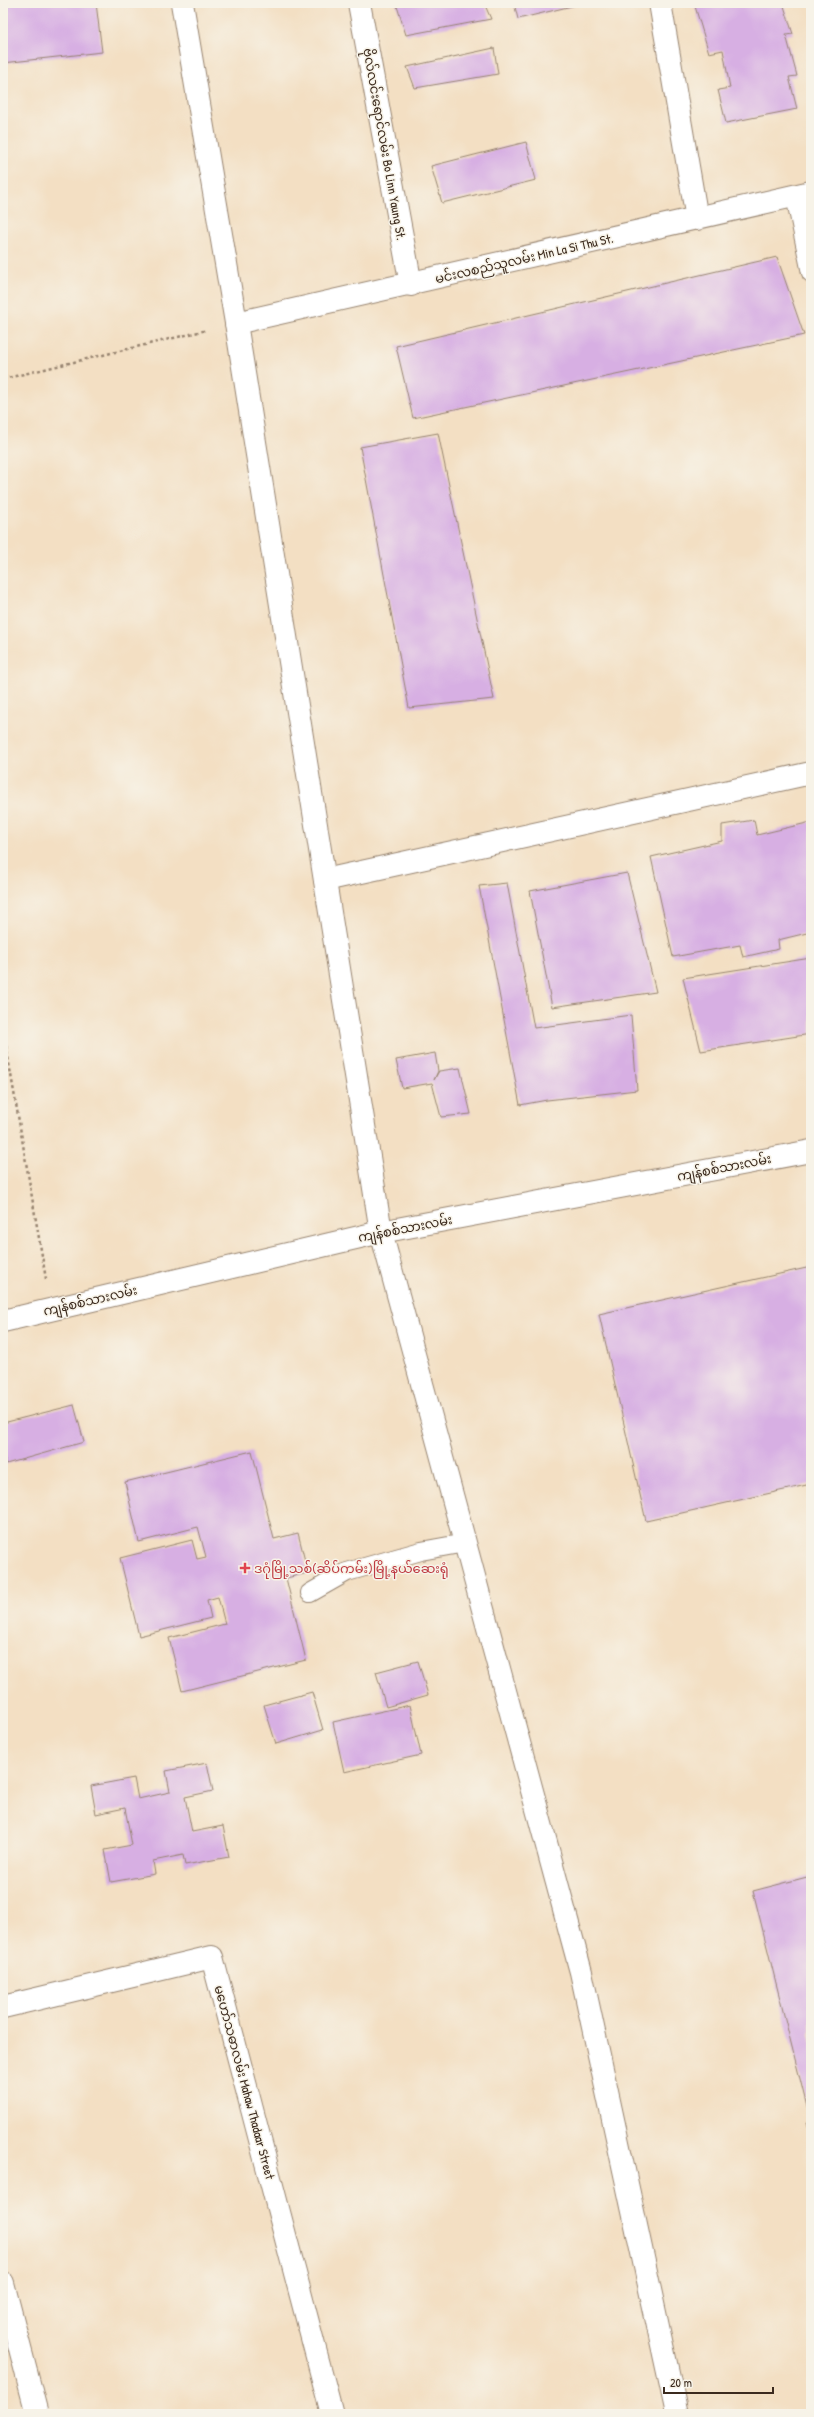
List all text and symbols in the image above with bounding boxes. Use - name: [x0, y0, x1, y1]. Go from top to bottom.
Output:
- street label: ဗိုလ်လင်းရောင်လမ်း Bo Linn Yaung St.: [357, 47, 411, 242]
- street label: မင်းလစည်သူလမ်း Min La Si Thu St.: [433, 229, 616, 289]
- street label: ကျန်စစ်သားလမ်း: [675, 1149, 773, 1187]
- street label: ကျန်စစ်သားလမ်း: [356, 1210, 454, 1248]
- street label: ကျန်စစ်သားလမ်း: [41, 1280, 139, 1322]
- place label: ဒဂုံမြို့သစ်(ဆိပ်ကမ်း)မြို့နယ်ဆေးရုံ: [254, 1559, 449, 1579]
- marker: ဒဂုံမြို့သစ်(ဆိပ်ကမ်း)မြို့နယ်ဆေးရုံ: [239, 1562, 251, 1574]
- street label: မဟော်သဓာလမ်း Mahaw Thadaar Street: [210, 1983, 280, 2181]
- scale bar: [664, 2369, 773, 2395]
- text: 20 m: [670, 2374, 692, 2391]

